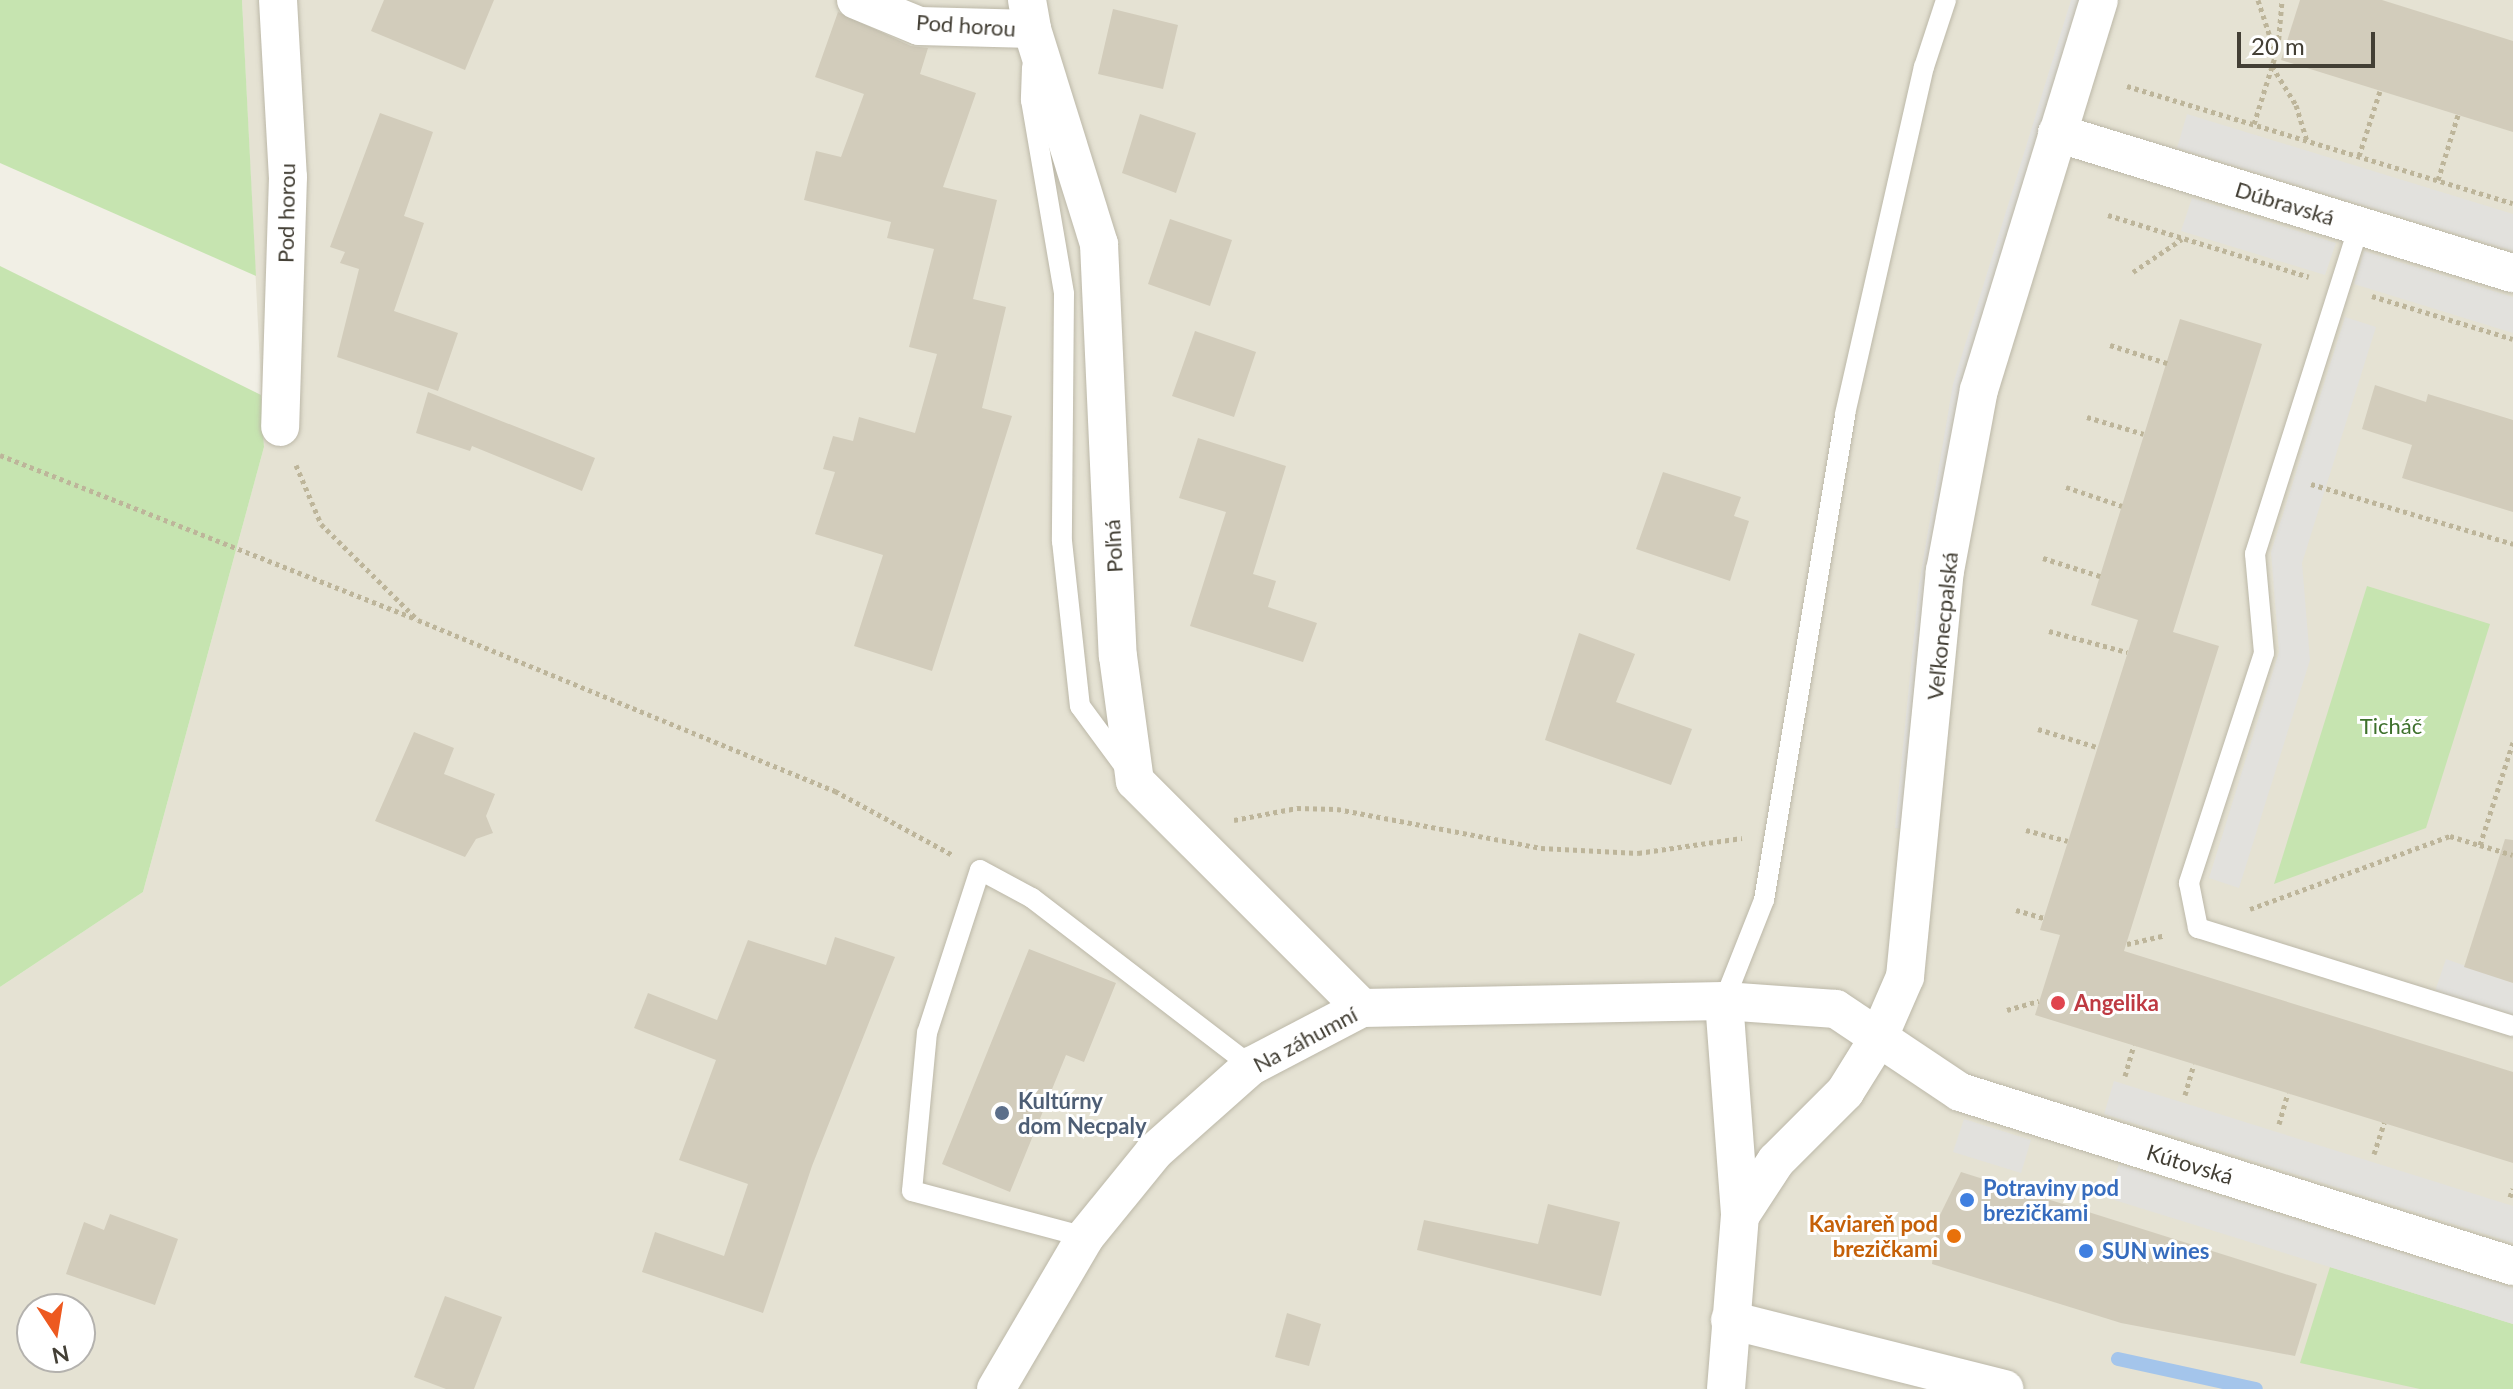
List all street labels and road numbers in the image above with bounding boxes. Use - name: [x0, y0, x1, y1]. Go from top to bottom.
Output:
- street label: Pod horou: [915, 8, 1017, 42]
- street label: Pod horou: [272, 163, 300, 263]
- street label: Dúbravská: [2232, 175, 2338, 231]
- street label: Poľná: [1098, 519, 1128, 573]
- street label: Veľkonecpalská: [1921, 551, 1963, 701]
- street label: Na záhumní: [1248, 1001, 1362, 1077]
- street label: Kútovská: [2144, 1138, 2236, 1190]

